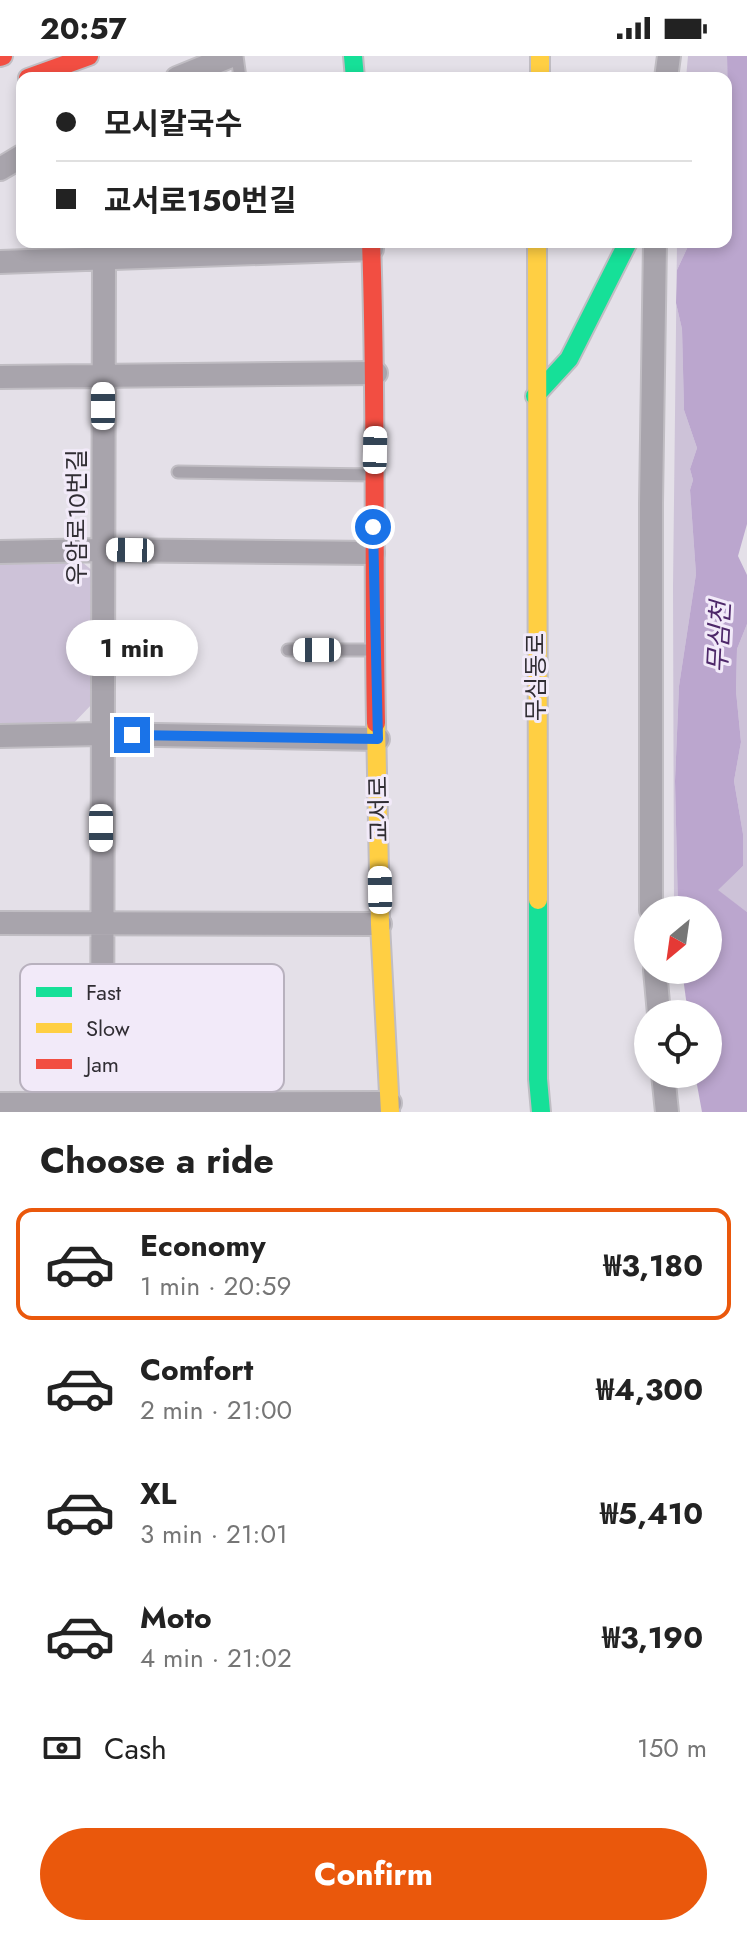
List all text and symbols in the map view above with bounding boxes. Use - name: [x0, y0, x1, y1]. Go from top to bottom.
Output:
- text: 20:57: [40, 7, 127, 50]
- text: 모시칼국수: [104, 102, 242, 145]
- text: 교서로150번길: [104, 179, 296, 222]
- car: [91, 382, 115, 430]
- car: [363, 426, 387, 474]
- street label: 우암로10번길: [59, 449, 94, 585]
- route start: [355, 509, 391, 545]
- car: [106, 538, 154, 562]
- water label: 무심천: [698, 597, 740, 674]
- callout: 1 min: [66, 619, 198, 675]
- text: 1 min: [100, 629, 164, 667]
- street label: 무심동로: [518, 633, 553, 721]
- car: [293, 638, 341, 662]
- route end: [114, 717, 150, 753]
- street label: 교서로: [360, 776, 397, 842]
- car: [89, 804, 113, 852]
- car: [368, 866, 392, 914]
- north arrow: [634, 896, 722, 984]
- map controls: [634, 896, 722, 1088]
- legend: [20, 964, 284, 1092]
- text: Fast: [86, 976, 122, 1008]
- button: locate: [634, 1000, 722, 1088]
- text: Slow: [86, 1012, 130, 1044]
- text: Jam: [83, 1048, 119, 1080]
- text: Choose a ride: [40, 1134, 274, 1186]
- text: Economy: [140, 1224, 266, 1267]
- icon: car: [44, 1228, 116, 1300]
- text: ₩3,180: [603, 1244, 703, 1287]
- text: 1 min · 20:59: [140, 1267, 291, 1305]
- text: Comfort: [140, 1348, 253, 1391]
- icon: car: [44, 1352, 116, 1424]
- text: ₩4,300: [596, 1368, 703, 1411]
- text: 2 min · 21:00: [140, 1391, 292, 1429]
- text: XL: [140, 1472, 176, 1515]
- icon: car: [44, 1476, 116, 1548]
- text: ₩5,410: [600, 1492, 703, 1535]
- text: 3 min · 21:01: [140, 1515, 288, 1553]
- text: Moto: [140, 1596, 212, 1639]
- icon: car: [44, 1600, 116, 1672]
- text: ₩3,190: [602, 1616, 703, 1659]
- text: 4 min · 21:02: [140, 1639, 292, 1677]
- icon: cash: [40, 1726, 84, 1770]
- text: Cash: [104, 1727, 167, 1770]
- text: 150 m: [637, 1729, 707, 1767]
- button: Confirm: [40, 1828, 707, 1920]

